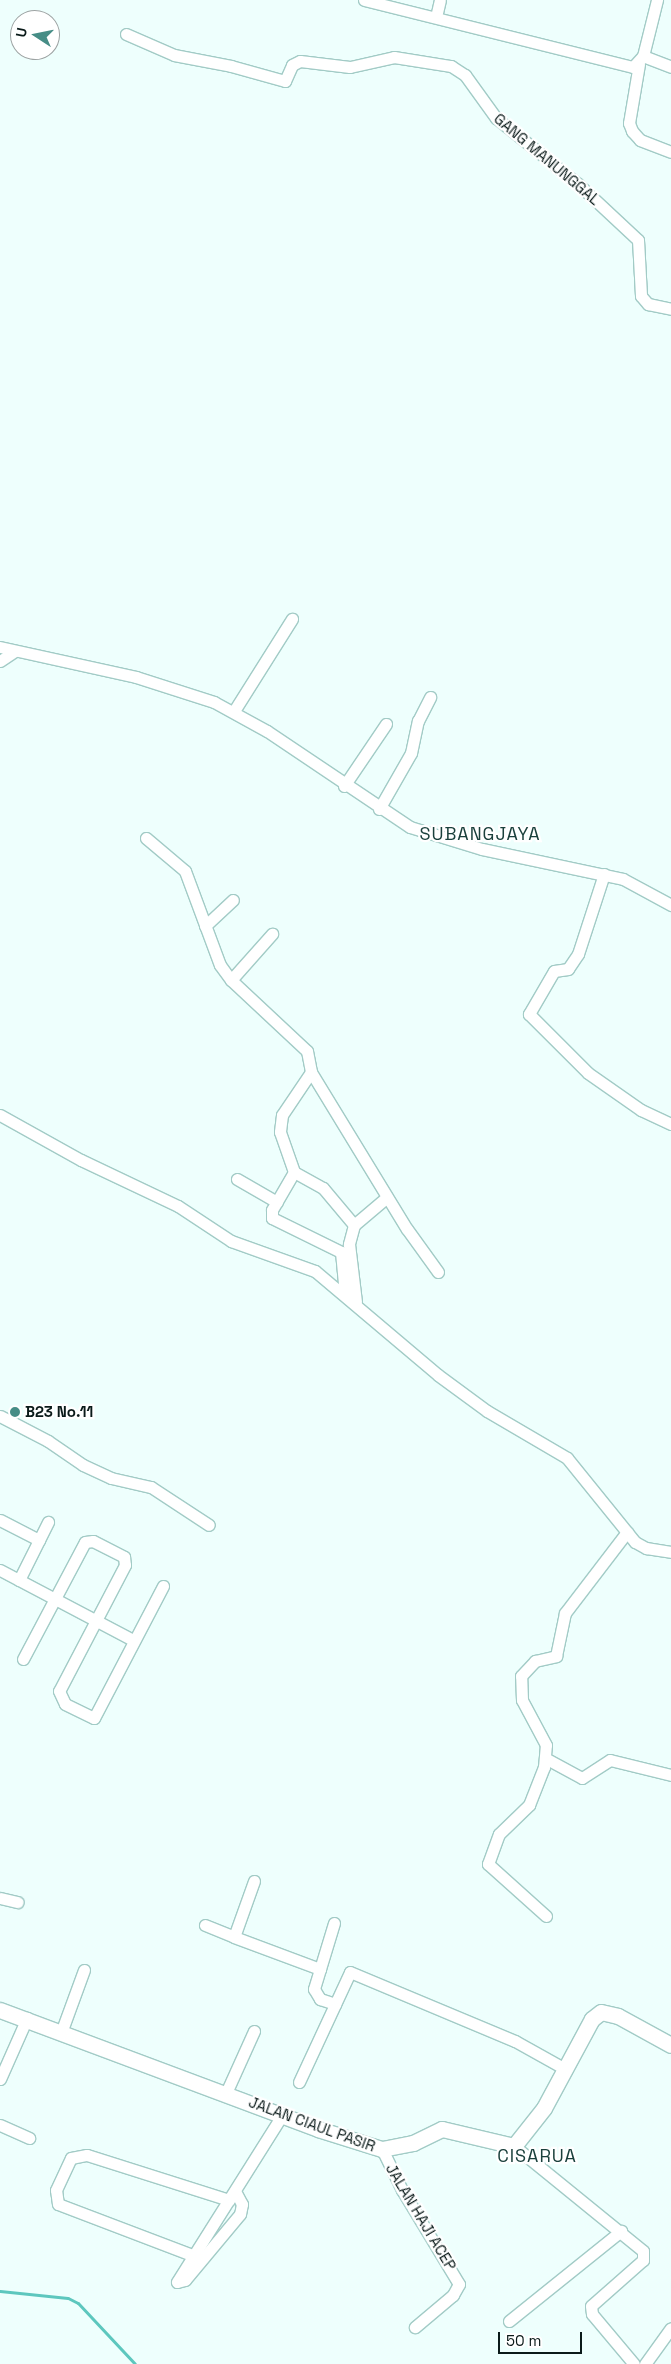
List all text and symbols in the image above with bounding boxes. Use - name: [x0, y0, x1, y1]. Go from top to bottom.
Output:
- north arrow: [10, 10, 60, 60]
- text: U: [12, 26, 31, 39]
- street label: GANG MANUNGGAL: [490, 109, 604, 209]
- district label: SUBANGJAYA: [418, 823, 542, 845]
- place label: B23 No.11: [25, 1403, 93, 1421]
- marker: B23 No.11: [9, 1406, 21, 1418]
- street label: JALAN CIAUL PASIR: [246, 2093, 378, 2155]
- district label: CISARUA: [496, 2145, 578, 2167]
- street label: JALAN HAJI ACEP: [382, 2160, 460, 2274]
- scale bar: [501, 2322, 585, 2354]
- text: 50 m: [506, 2331, 541, 2350]

